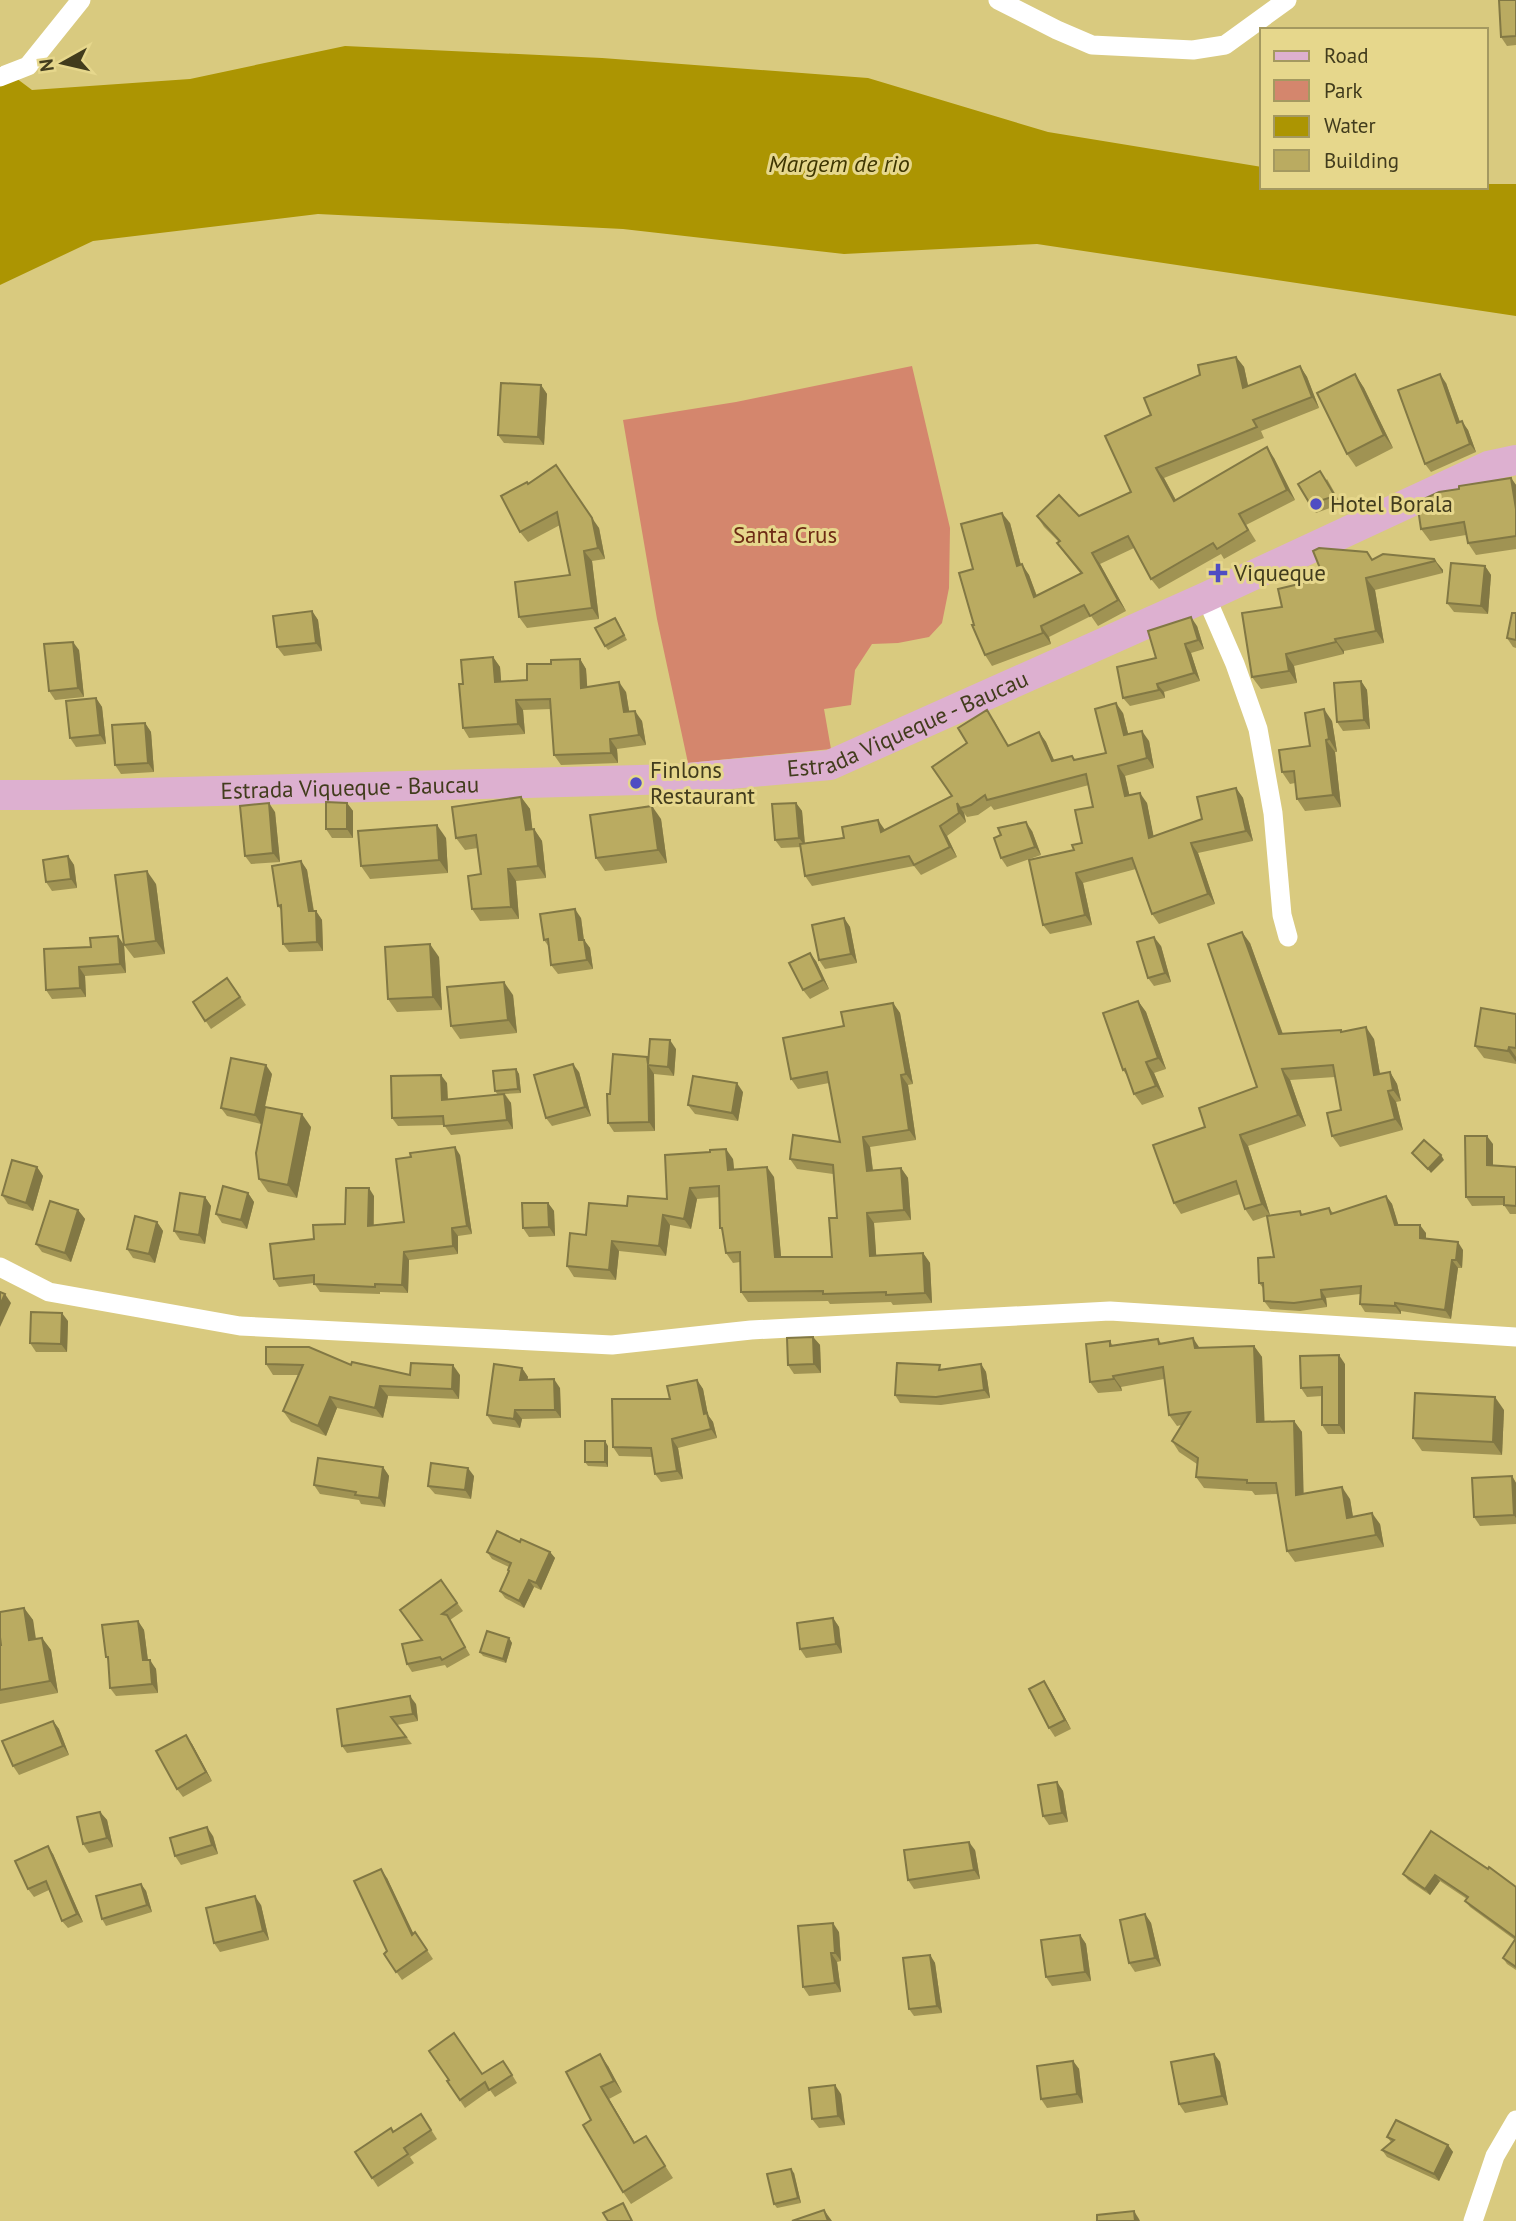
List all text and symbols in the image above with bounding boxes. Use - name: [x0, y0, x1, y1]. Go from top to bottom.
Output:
- north arrow: [28, 28, 98, 98]
- legend: [1260, 28, 1488, 189]
- text: Road: [1324, 42, 1368, 69]
- text: N: [33, 58, 59, 73]
- text: Park: [1324, 77, 1363, 104]
- text: Water: [1324, 112, 1376, 139]
- text: Building: [1324, 147, 1399, 174]
- water label: Margem de rio: [768, 148, 910, 179]
- place label: Hotel Borala: [1330, 489, 1453, 518]
- marker: Hotel Borala: [1308, 496, 1324, 512]
- park label: Santa Crus: [733, 520, 837, 549]
- place label: Viqueque: [1233, 558, 1326, 587]
- marker: Viqueque: [1208, 563, 1228, 583]
- street label: Estrada Viqueque - Baucau: [786, 663, 1032, 783]
- place label: Finlons Restaurant: [650, 755, 755, 810]
- street label: Estrada Viqueque - Baucau: [220, 769, 480, 805]
- marker: Finlons Restaurant: [628, 775, 644, 791]

